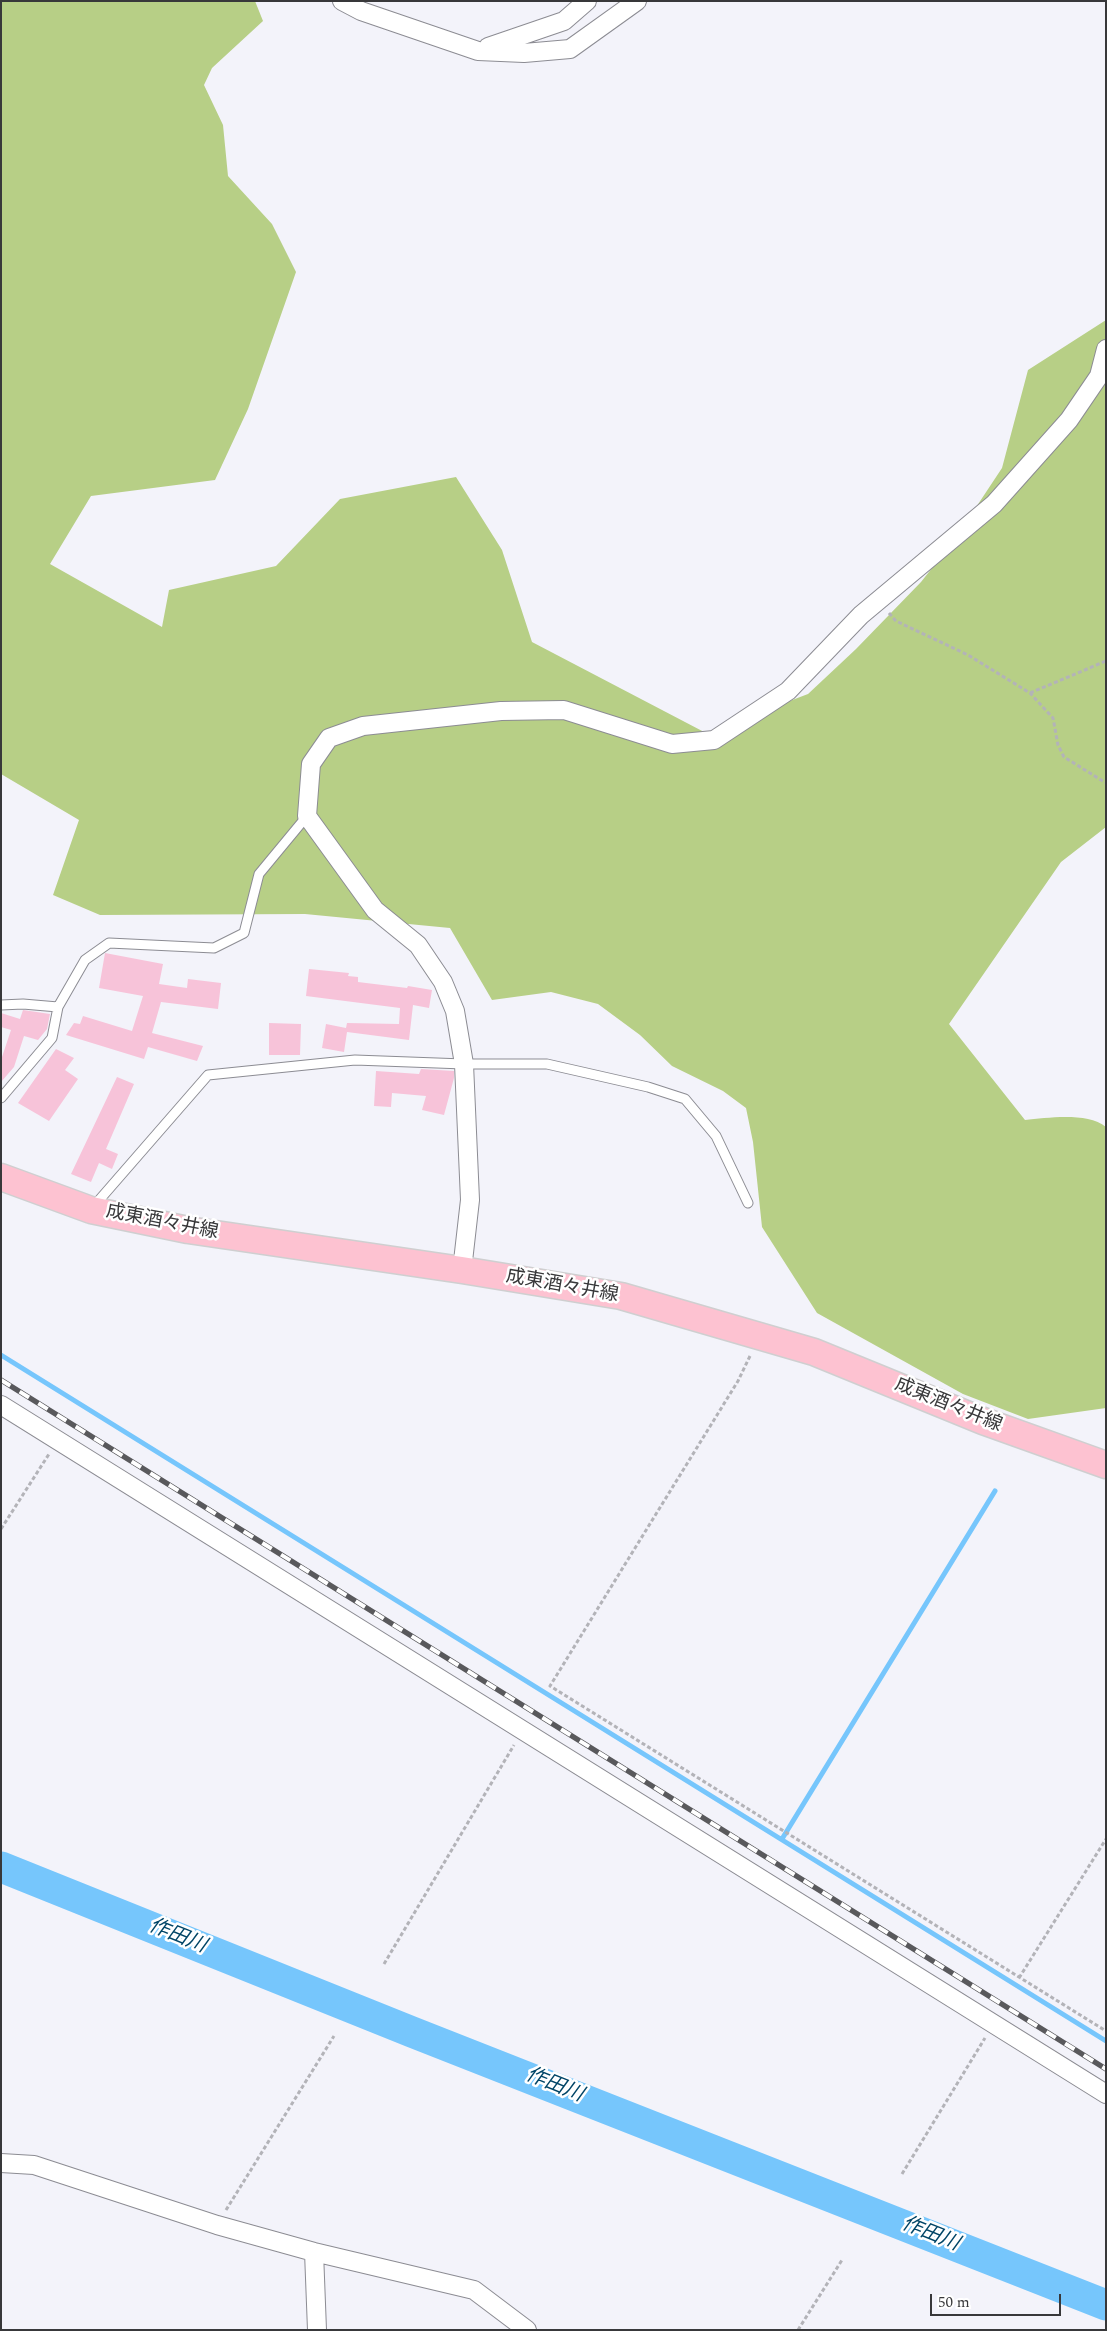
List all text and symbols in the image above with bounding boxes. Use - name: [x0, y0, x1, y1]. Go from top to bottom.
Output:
- street label: 成東酒々井線: [104, 1201, 220, 1245]
- street label: 成東酒々井線: [504, 1266, 620, 1308]
- street label: 成東酒々井線: [891, 1374, 1005, 1438]
- water label: 作田川: [145, 1915, 209, 1959]
- water label: 作田川: [522, 2064, 586, 2108]
- water label: 作田川: [898, 2213, 962, 2257]
- scale bar: [932, 2284, 1063, 2316]
- text: 50 m: [938, 2291, 970, 2314]

